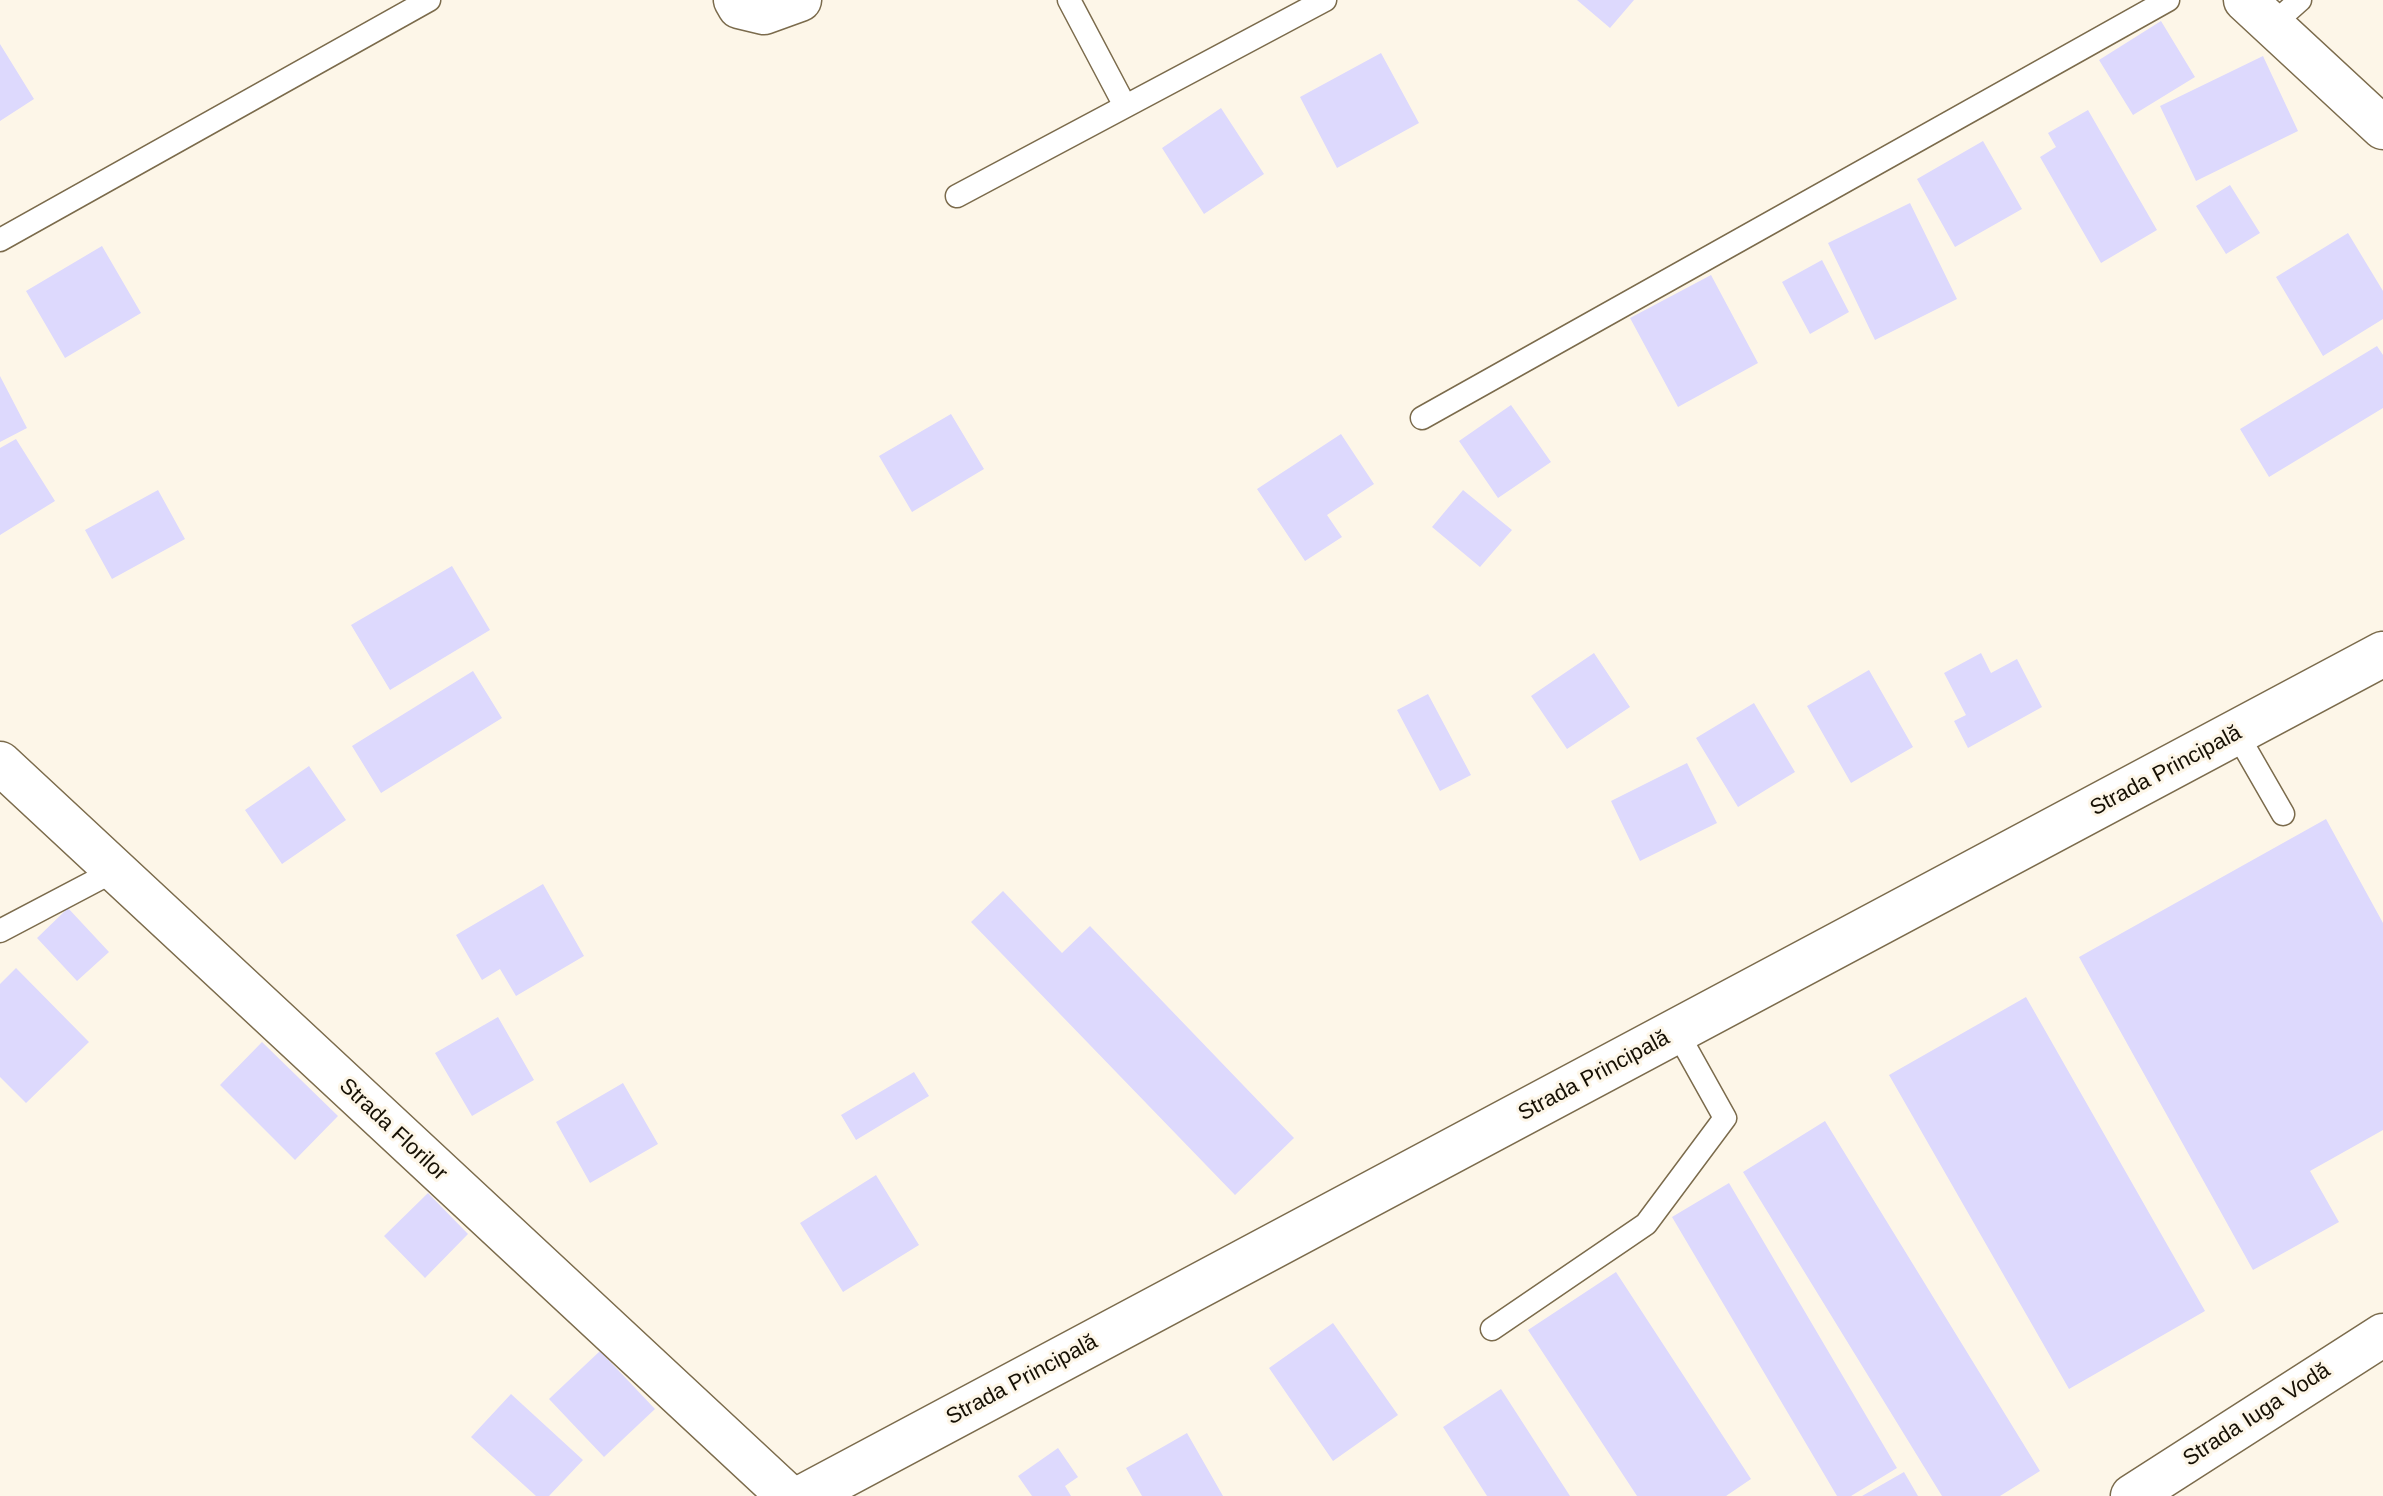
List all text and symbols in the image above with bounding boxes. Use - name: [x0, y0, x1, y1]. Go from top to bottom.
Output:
- street label: Strada Principală: [2086, 720, 2246, 822]
- street label: Strada Principală: [1514, 1025, 1674, 1127]
- street label: Strada Florilor: [333, 1073, 453, 1187]
- street label: Strada Principală: [942, 1329, 1102, 1431]
- street label: Strada Iuga Vodă: [2179, 1358, 2335, 1472]

